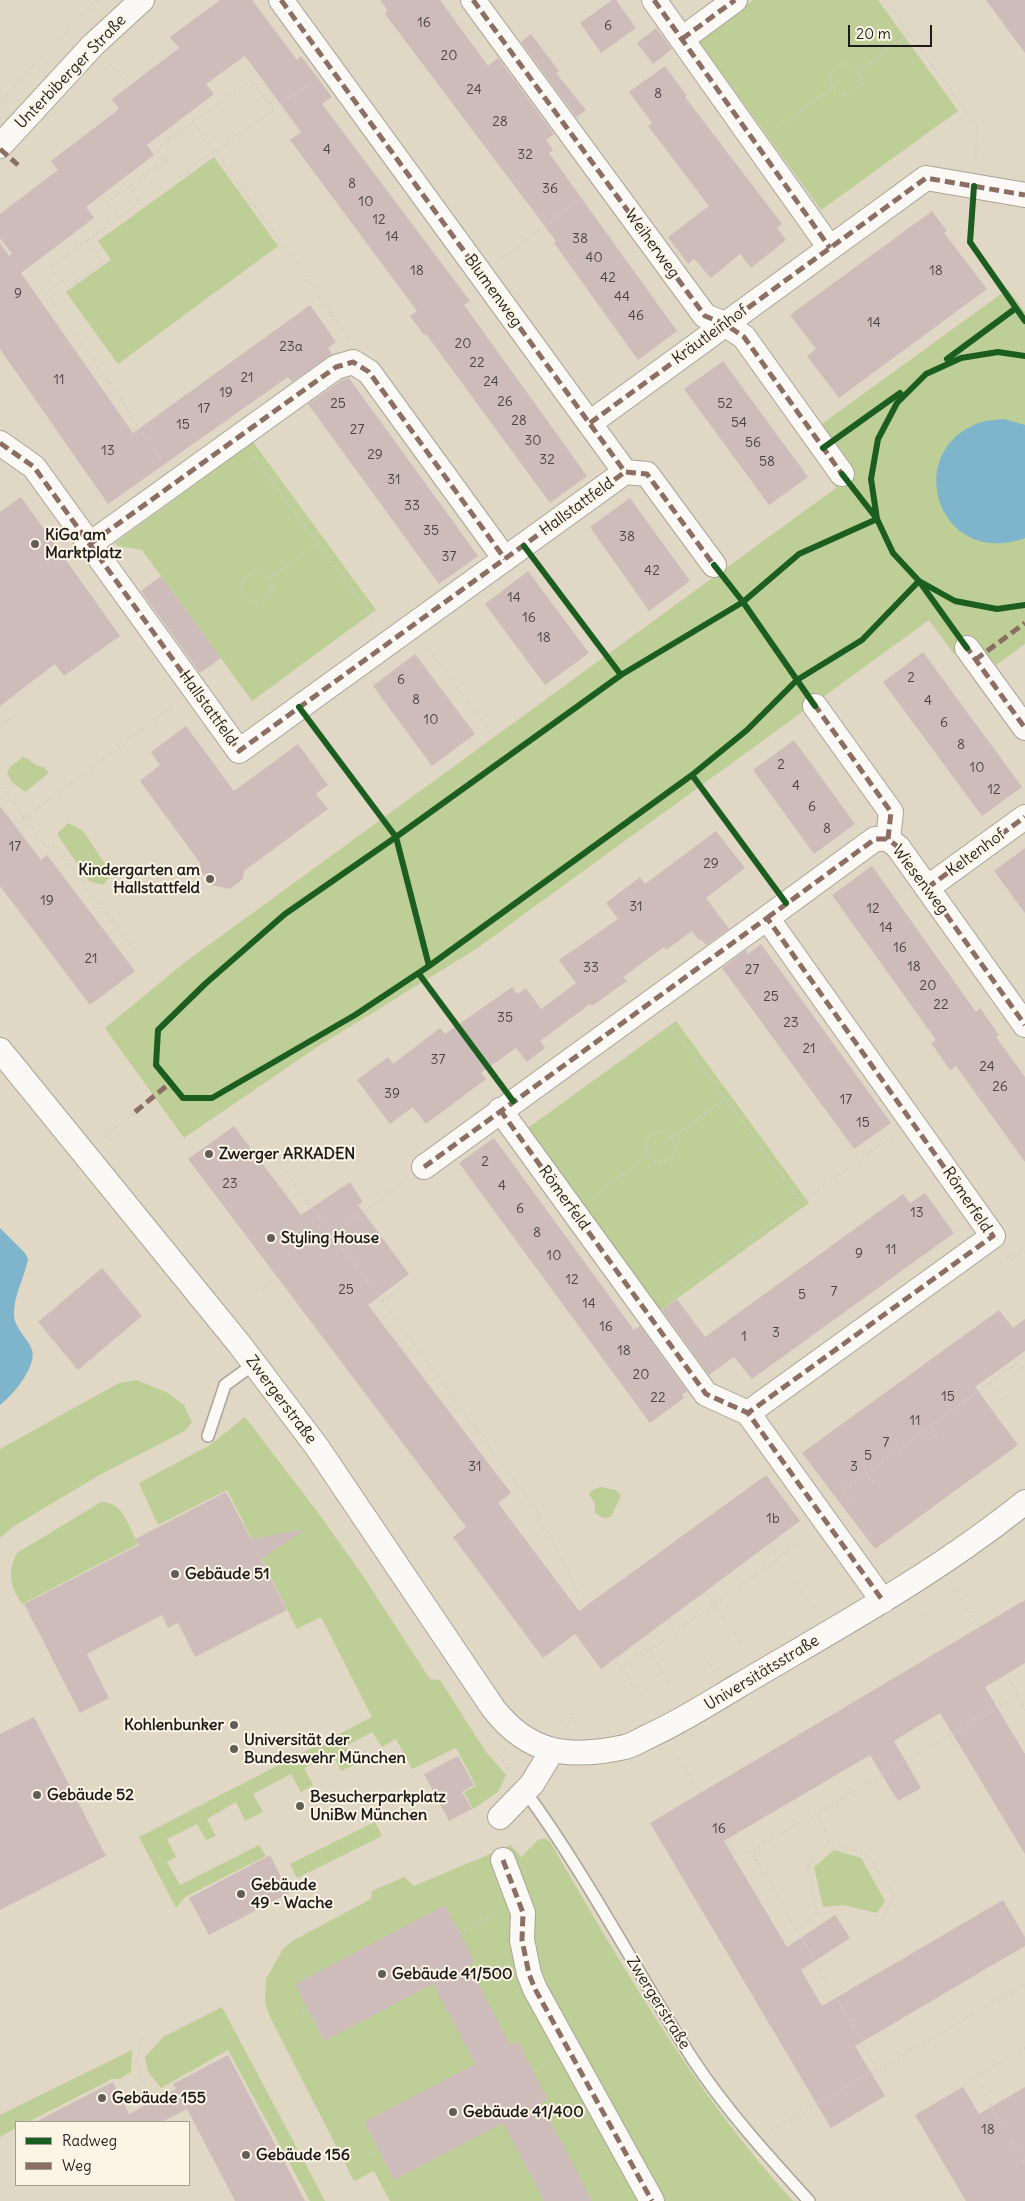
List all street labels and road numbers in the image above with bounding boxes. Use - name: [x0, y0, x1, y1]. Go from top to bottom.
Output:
- street label: Unterbiberger Straße: [12, 11, 130, 133]
- street label: Weiherweg: [621, 206, 683, 282]
- street label: Blumenweg: [460, 251, 526, 331]
- street label: Kräutleinhof: [669, 301, 751, 369]
- street label: Hallstattfeld: [536, 474, 618, 540]
- street label: Hallstattfeld: [175, 667, 241, 749]
- street label: Keltenhof: [943, 825, 1009, 881]
- street label: Wiesenweg: [888, 842, 952, 918]
- street label: Römerfeld: [534, 1162, 594, 1234]
- street label: Römerfeld: [938, 1164, 996, 1236]
- street label: Zwergerstraße: [242, 1352, 320, 1448]
- street label: Universitätsstraße: [701, 1631, 823, 1715]
- street label: Zwergerstraße: [622, 1953, 694, 2053]

